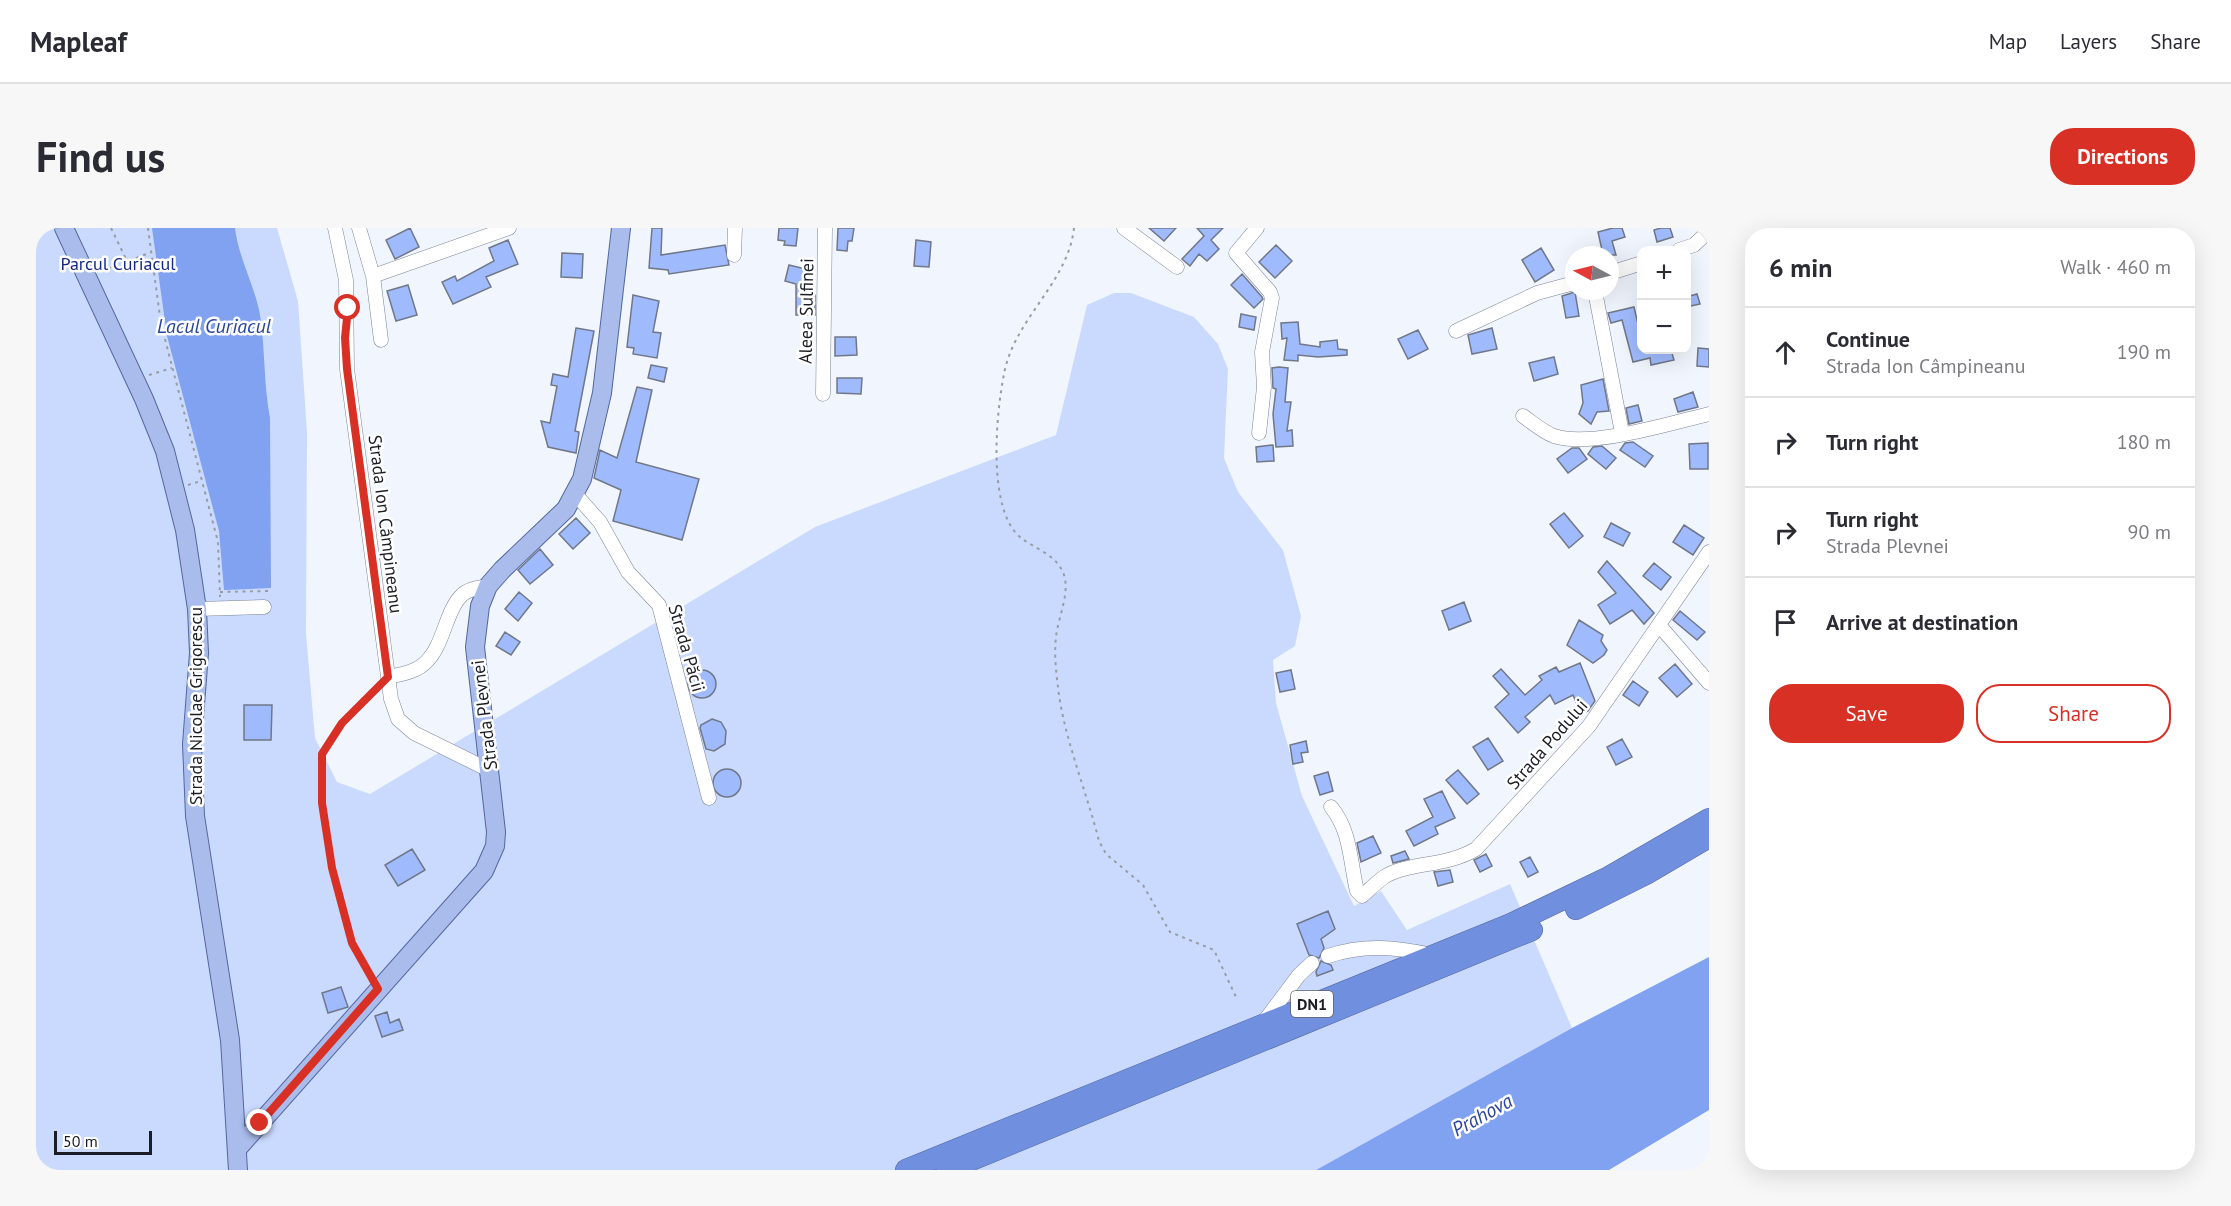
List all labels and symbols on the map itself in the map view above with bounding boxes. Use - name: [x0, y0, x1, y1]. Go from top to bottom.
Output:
- north arrow: [1565, 246, 1619, 300]
- park label: Parcul Curiacul: [61, 252, 176, 275]
- street label: Aleea Sulfinei: [794, 258, 818, 364]
- route start: [334, 294, 360, 320]
- water label: Lacul Curiacul: [157, 313, 272, 339]
- street label: Strada Ion Câmpineanu: [364, 434, 408, 614]
- street label: Strada Păcii: [664, 601, 710, 695]
- street label: Strada Nicolae Grigorescu: [184, 607, 207, 805]
- street label: Strada Plevnei: [466, 659, 502, 771]
- street label: Strada Podului: [1501, 694, 1593, 794]
- road number: DN1: [1291, 991, 1333, 1017]
- water label: Prahova: [1447, 1088, 1517, 1142]
- route end: [246, 1109, 272, 1135]
- scale bar: [54, 1128, 152, 1156]

